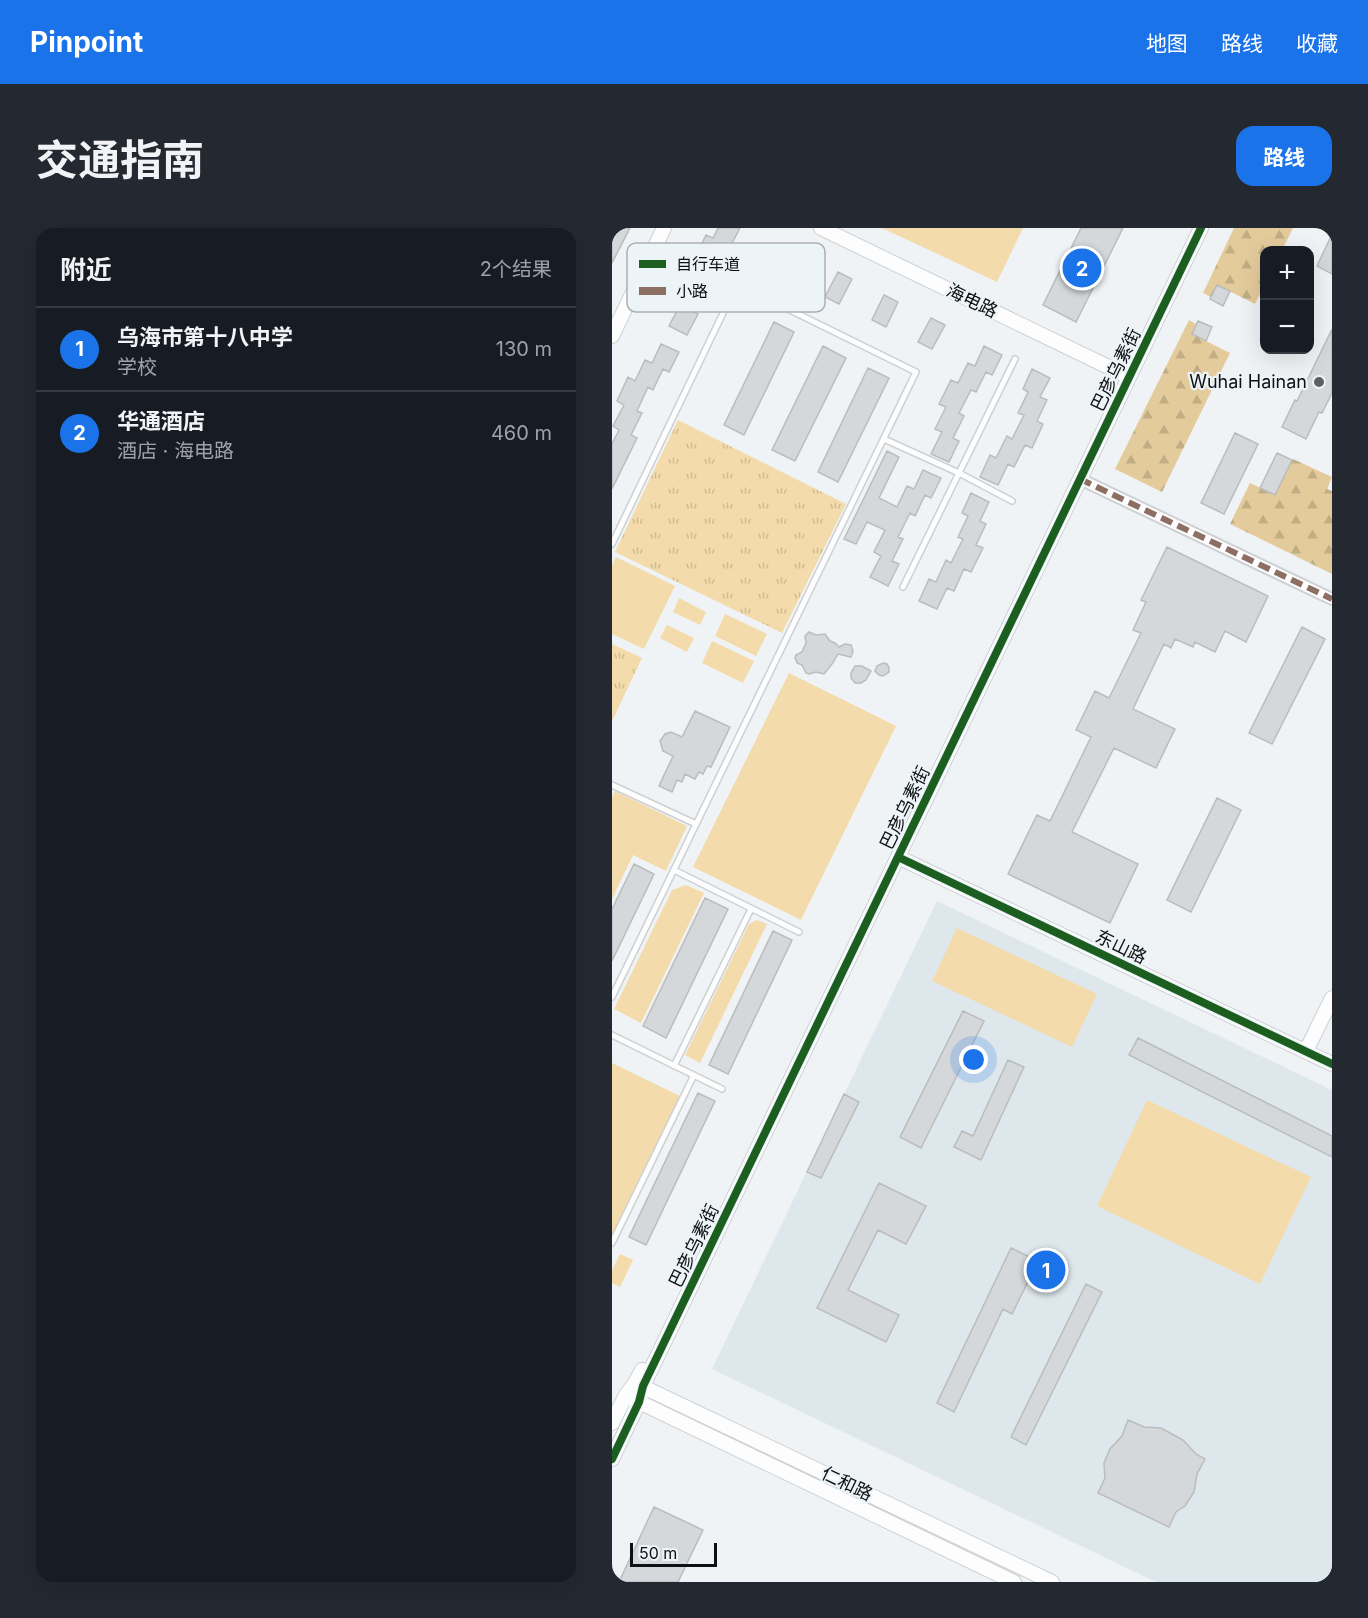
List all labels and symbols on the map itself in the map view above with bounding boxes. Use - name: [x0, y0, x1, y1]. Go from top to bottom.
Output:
- legend: [627, 243, 825, 312]
- pin: 2: [1062, 246, 1102, 291]
- text: 自行车道: [676, 254, 740, 274]
- street label: 海电路: [943, 279, 1001, 322]
- text: 小路: [676, 281, 708, 301]
- street label: 巴彦乌素街: [1086, 325, 1145, 415]
- place label: Wuhai Hainan: [1189, 371, 1307, 392]
- marker: Wuhai Hainan: [1312, 375, 1326, 389]
- street label: 巴彦乌素街: [875, 763, 934, 853]
- street label: 东山路: [1092, 925, 1150, 968]
- your location: [959, 1045, 988, 1074]
- street label: 巴彦乌素街: [664, 1201, 723, 1291]
- pin: 1: [1026, 1248, 1066, 1292]
- street label: 仁和路: [818, 1462, 876, 1505]
- scale bar: [630, 1540, 717, 1568]

